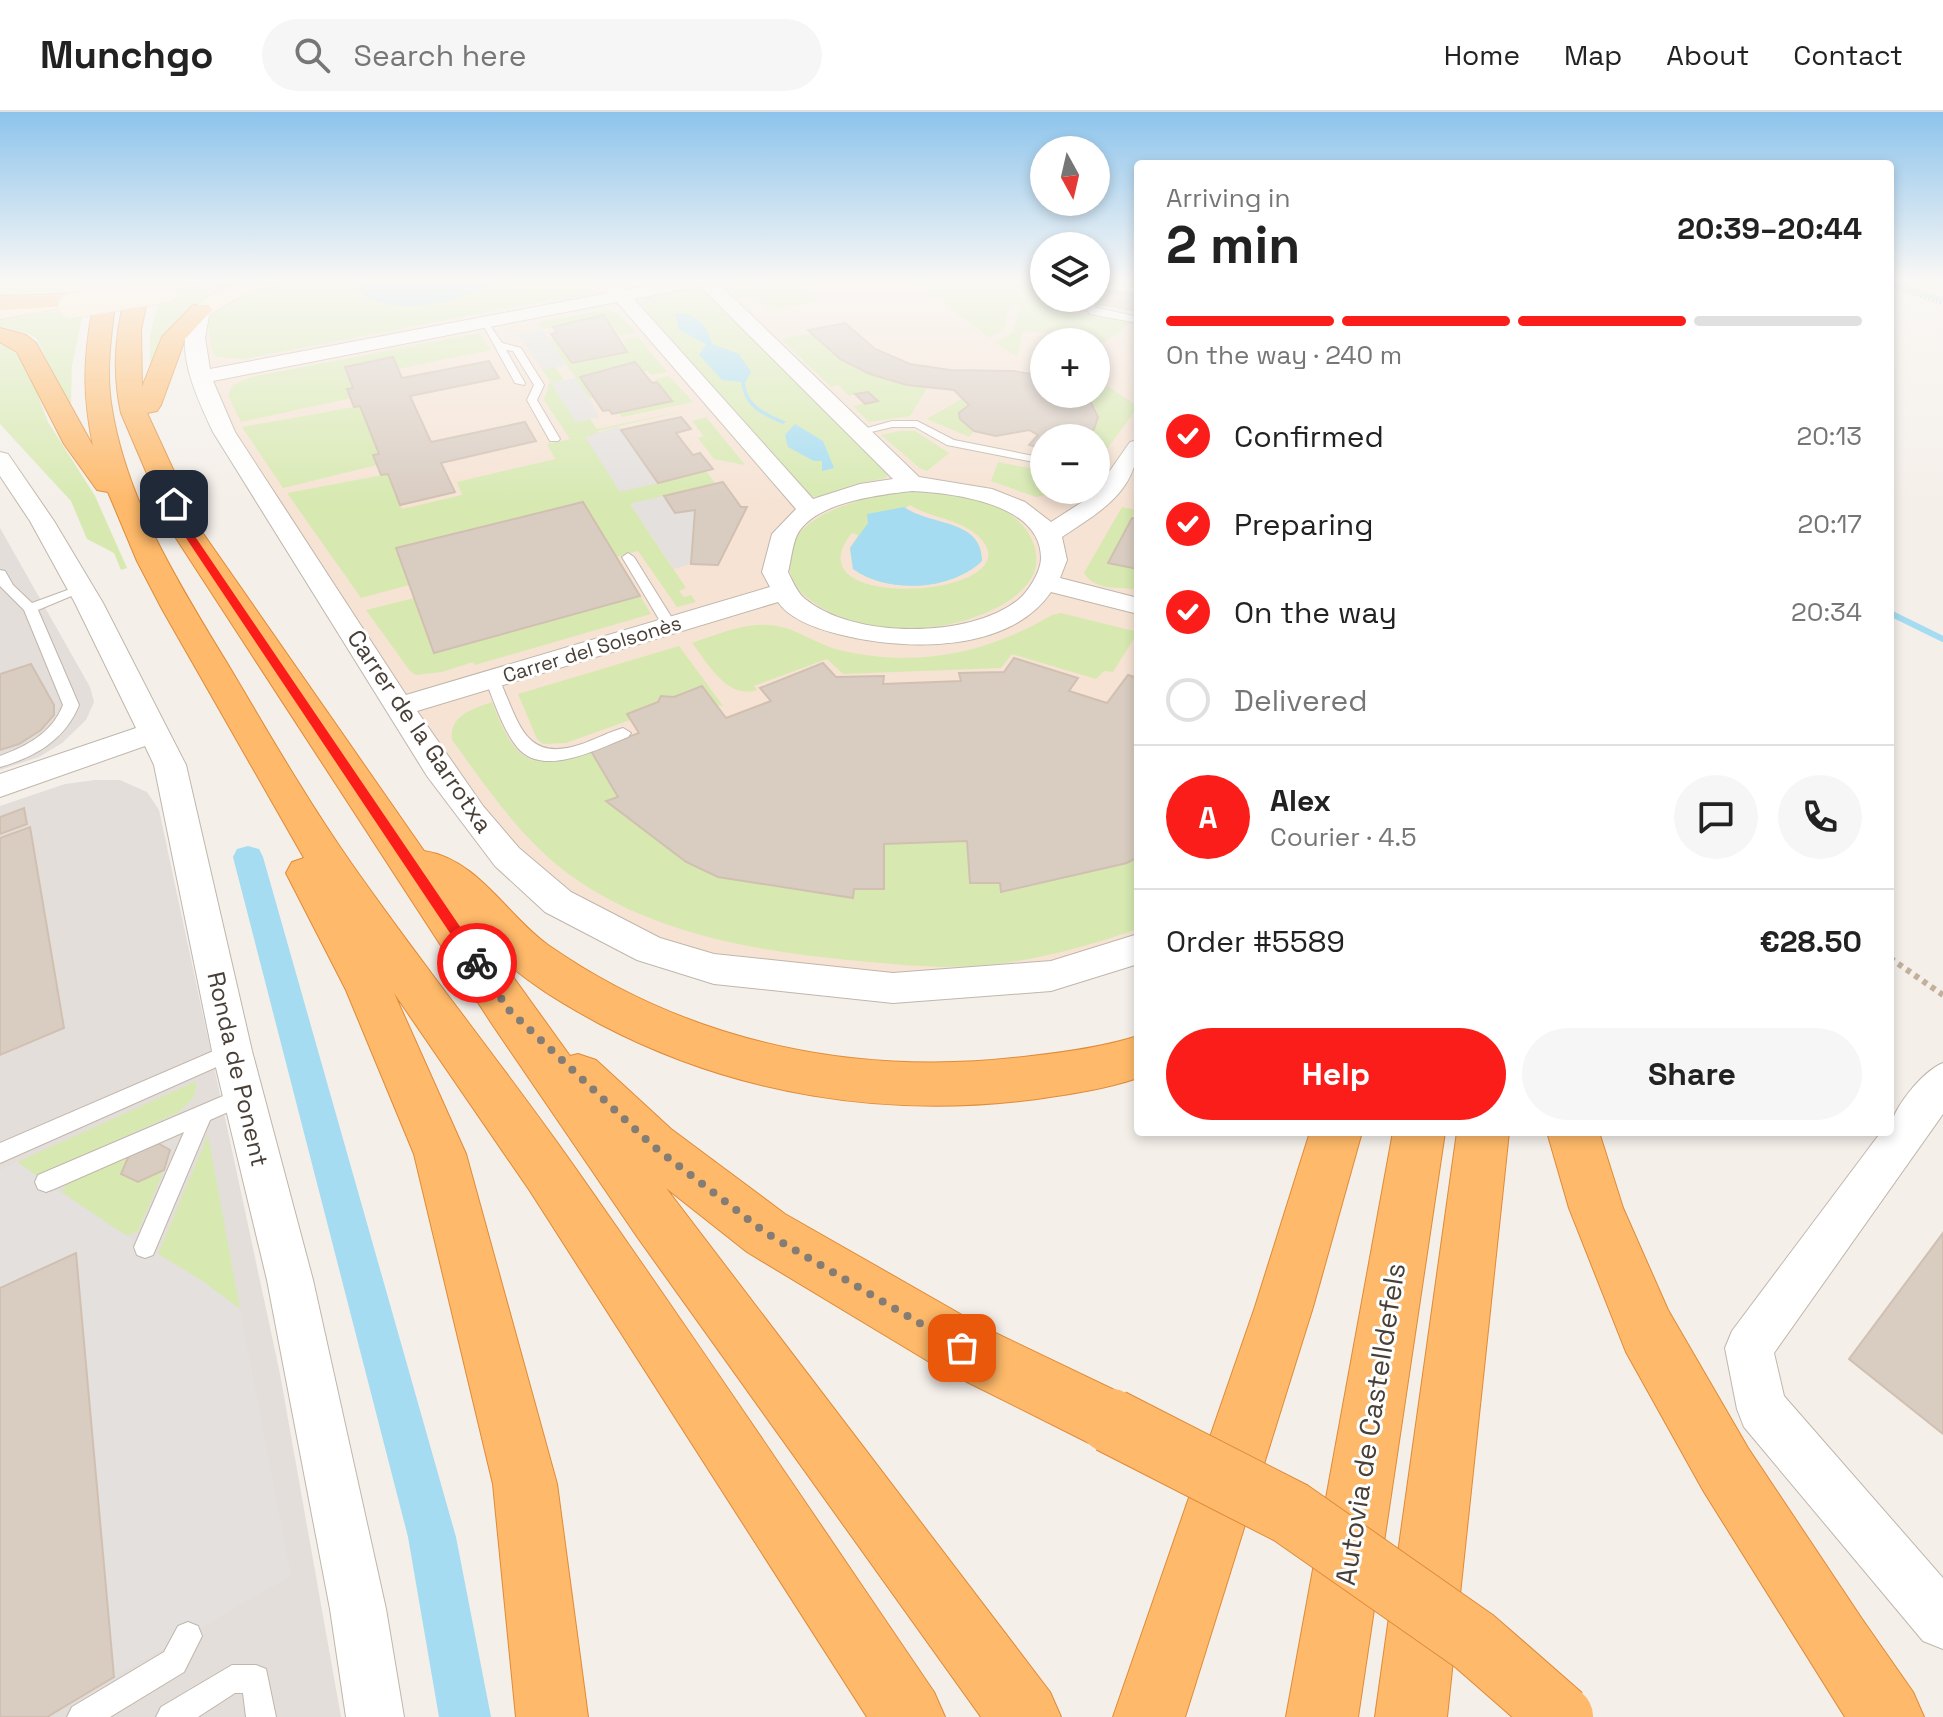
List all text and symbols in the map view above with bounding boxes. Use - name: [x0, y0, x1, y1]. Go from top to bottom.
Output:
- search box: [262, 19, 822, 91]
- text: Munchgo: [40, 31, 214, 79]
- icon: search: [290, 33, 334, 77]
- text: Search here: [354, 36, 526, 75]
- text: Home: [1444, 37, 1520, 73]
- text: Map: [1564, 37, 1622, 73]
- text: About: [1666, 37, 1749, 73]
- text: Contact: [1793, 37, 1903, 73]
- north arrow: [1030, 136, 1110, 216]
- map controls: [1030, 136, 1110, 504]
- text: Arriving in: [1166, 181, 1290, 215]
- text: 20:39–20:44: [1677, 209, 1862, 248]
- text: 2 min: [1166, 212, 1300, 278]
- button: layers: [1030, 232, 1110, 312]
- button: +: [1030, 328, 1110, 408]
- text: On the way · 240 m: [1166, 338, 1402, 372]
- icon: check: [1166, 414, 1210, 458]
- text: Confirmed: [1234, 417, 1384, 456]
- text: 20:13: [1797, 419, 1862, 453]
- button: −: [1030, 424, 1110, 504]
- pin: [140, 470, 208, 538]
- icon: home: [152, 482, 196, 526]
- icon: check: [1166, 502, 1210, 546]
- text: Preparing: [1234, 505, 1373, 544]
- text: 20:17: [1798, 507, 1862, 541]
- icon: check: [1166, 590, 1210, 634]
- text: On the way: [1234, 593, 1397, 632]
- text: 20:34: [1791, 595, 1862, 629]
- street label: Carrer del Solsonès: [500, 609, 684, 689]
- street label: Carrer de la Garrotxa: [340, 624, 500, 839]
- text: Delivered: [1234, 681, 1368, 720]
- button: chat: [1674, 775, 1758, 859]
- button: phone: [1778, 775, 1862, 859]
- text: Alex: [1270, 781, 1331, 820]
- text: A: [1198, 798, 1218, 837]
- text: Courier · 4.5: [1270, 820, 1417, 854]
- text: Order #5589: [1166, 922, 1345, 961]
- text: €28.50: [1759, 922, 1862, 961]
- courier: [437, 923, 517, 1003]
- icon: bike: [455, 941, 499, 985]
- street label: Ronda de Ponent: [200, 968, 276, 1170]
- button: Help: [1166, 1028, 1506, 1120]
- button: Share: [1522, 1028, 1862, 1120]
- street label: Autovia de Castelldefels: [1327, 1260, 1413, 1588]
- pin: [928, 1314, 996, 1382]
- icon: bag: [940, 1326, 984, 1370]

